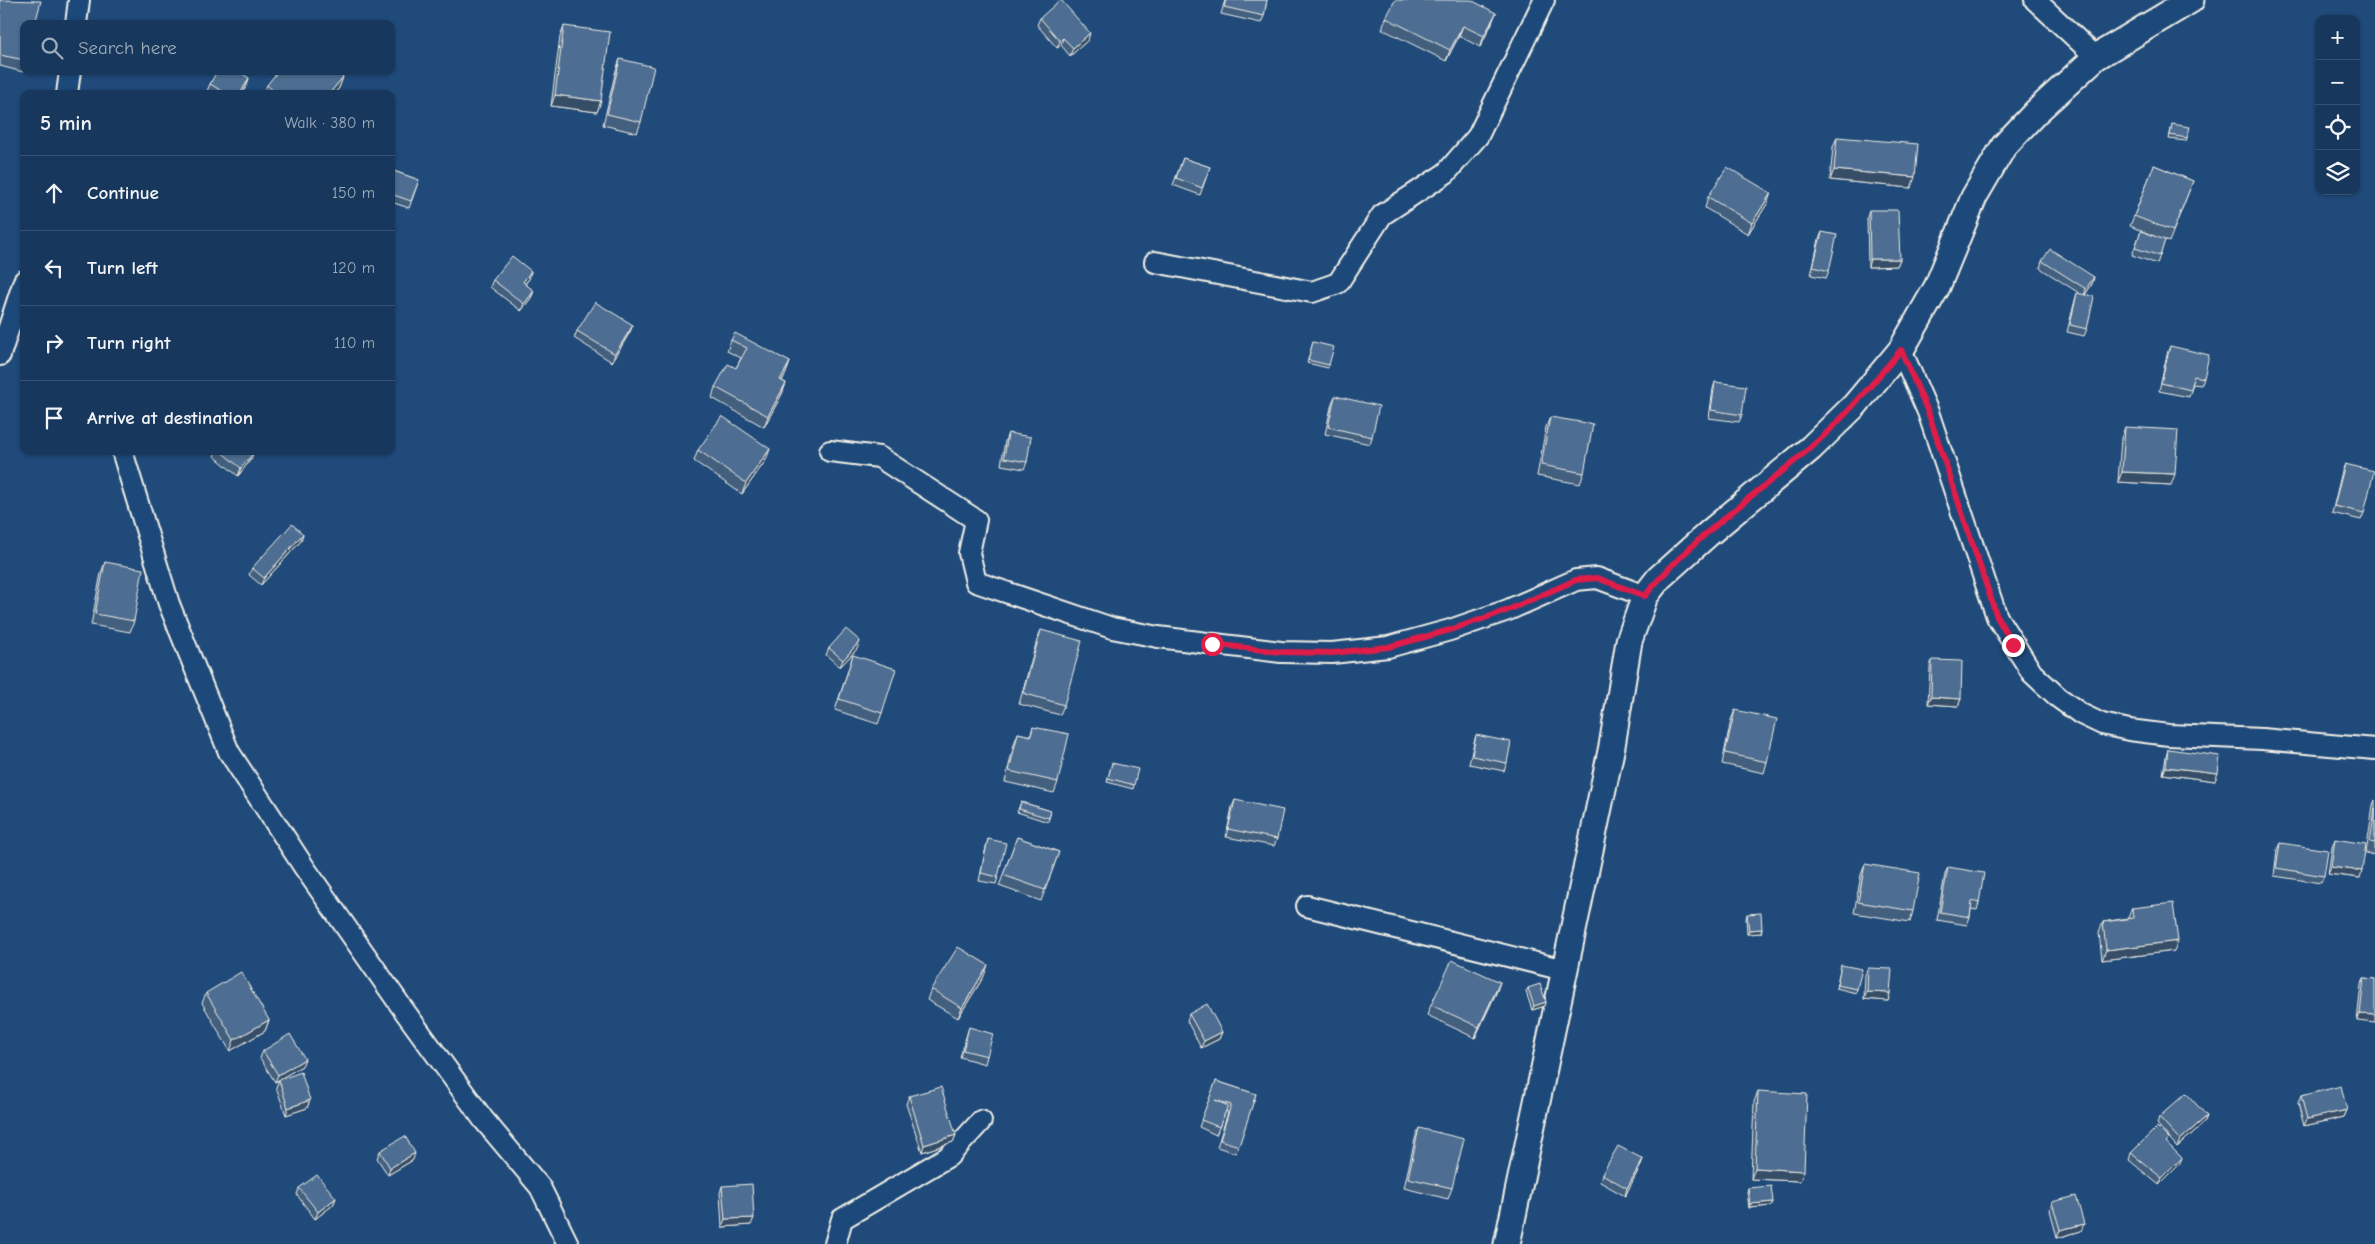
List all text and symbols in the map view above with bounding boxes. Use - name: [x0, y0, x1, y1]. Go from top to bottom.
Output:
- map controls: [2315, 15, 2360, 195]
- button: +: [2315, 15, 2360, 60]
- search box: [20, 20, 395, 75]
- icon: search: [38, 34, 66, 62]
- text: Search here: [78, 37, 177, 59]
- button: −: [2315, 60, 2360, 105]
- button: locate: [2315, 105, 2360, 150]
- text: 5 min: [40, 111, 92, 135]
- text: Walk · 380 m: [285, 114, 375, 132]
- button: layers: [2315, 150, 2360, 195]
- icon: ahead: [40, 179, 68, 207]
- text: Continue: [87, 182, 159, 204]
- text: 150 m: [332, 184, 375, 202]
- icon: left: [40, 254, 68, 282]
- text: Turn left: [87, 257, 158, 279]
- text: 120 m: [332, 259, 375, 277]
- icon: right: [40, 329, 68, 357]
- text: Turn right: [87, 332, 171, 354]
- text: 110 m: [334, 334, 375, 352]
- icon: arrive: [40, 404, 68, 432]
- text: Arrive at destination: [87, 407, 253, 429]
- route start: [1201, 633, 1224, 656]
- route end: [2002, 634, 2025, 657]

